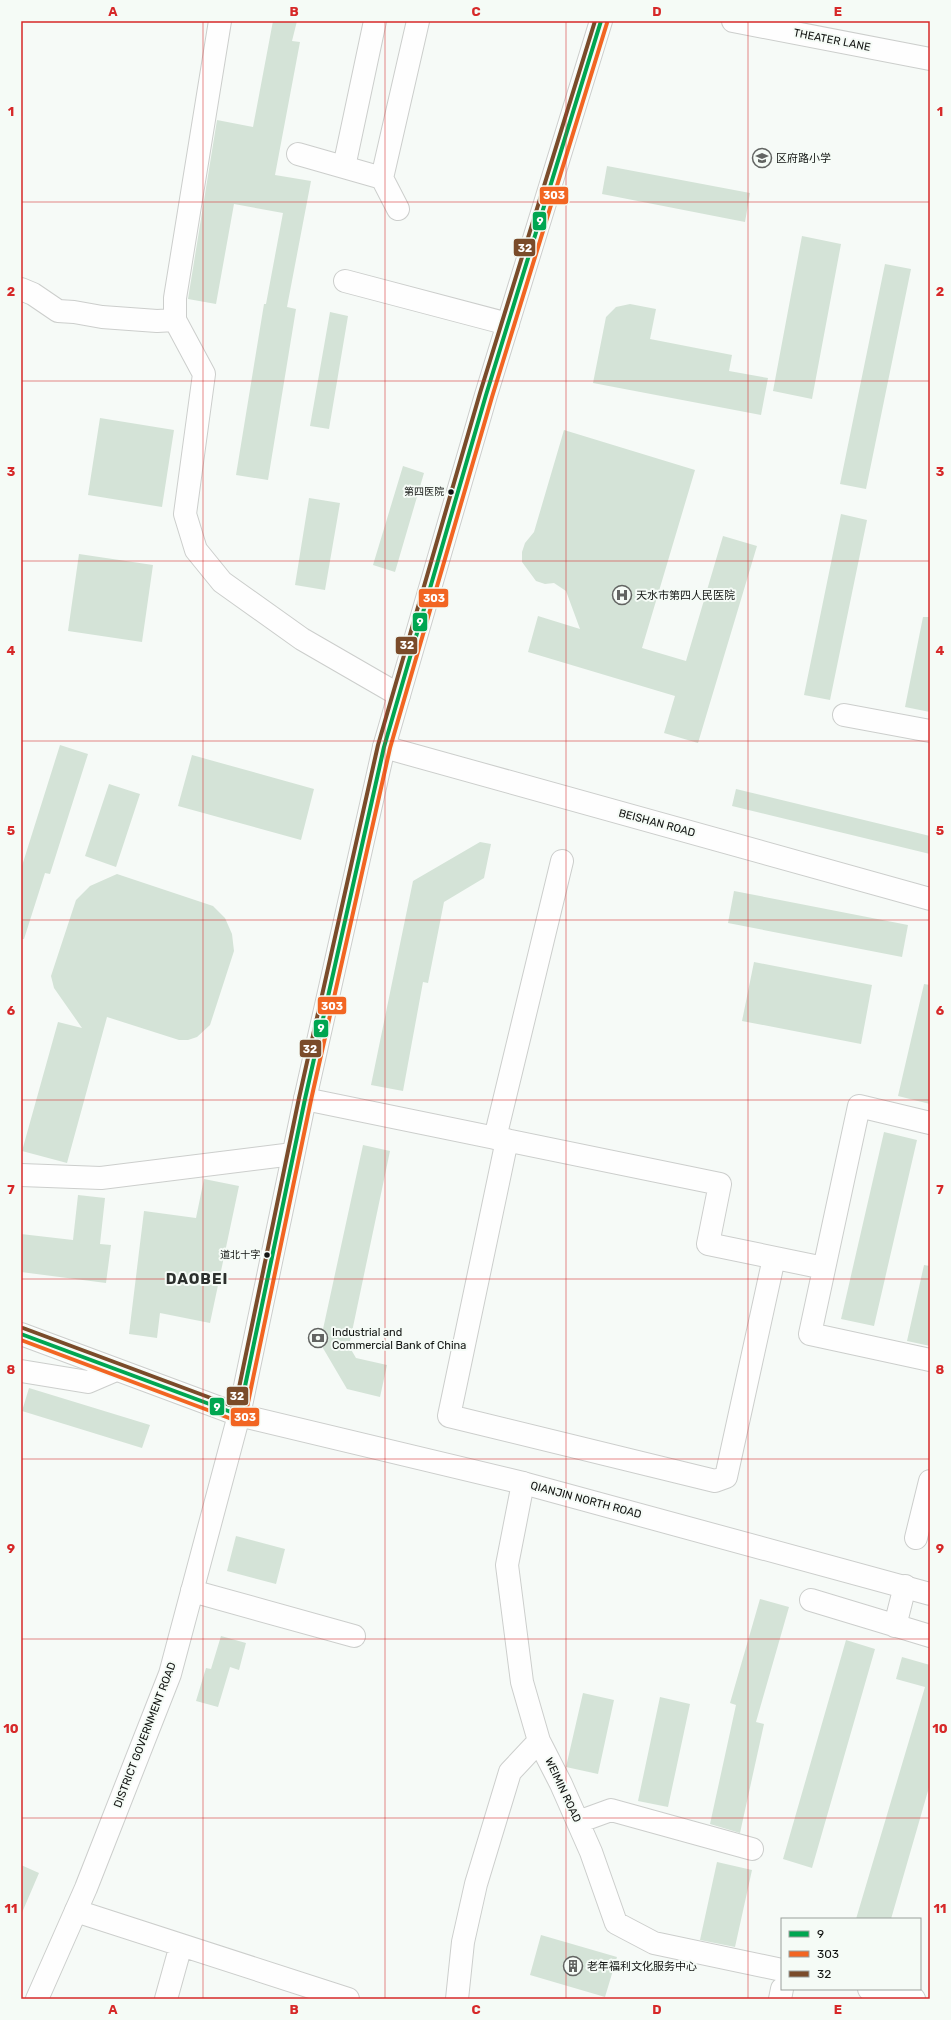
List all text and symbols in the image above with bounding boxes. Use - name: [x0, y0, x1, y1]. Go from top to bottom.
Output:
- text: A: [108, 4, 118, 19]
- text: B: [289, 4, 299, 19]
- text: C: [471, 4, 481, 19]
- text: D: [652, 4, 662, 19]
- text: E: [834, 4, 842, 19]
- street label: THEATER LANE: [792, 26, 872, 54]
- text: 1: [8, 104, 14, 119]
- text: 1: [937, 104, 943, 119]
- school or university icon: 区府路小学: [751, 147, 773, 169]
- place label: 区府路小学: [776, 152, 831, 165]
- line badge: 303: [539, 186, 569, 205]
- text: 303: [543, 189, 565, 202]
- line badge: 9: [532, 211, 547, 231]
- text: 9: [536, 215, 544, 228]
- line badge: 32: [513, 238, 536, 257]
- text: 32: [518, 242, 532, 255]
- text: 2: [7, 284, 15, 299]
- text: 2: [936, 284, 944, 299]
- text: 3: [7, 464, 16, 479]
- text: 3: [936, 464, 945, 479]
- place label: 第四医院: [404, 486, 444, 498]
- marker: 第四医院: [446, 487, 456, 497]
- hospital icon: 天水市第四人民医院: [611, 584, 633, 606]
- line badge: 303: [418, 588, 449, 608]
- place label: 天水市第四人民医院: [636, 589, 735, 602]
- text: 303: [423, 592, 445, 605]
- line badge: 9: [412, 612, 428, 632]
- text: 9: [416, 616, 424, 629]
- line badge: 32: [395, 636, 418, 655]
- text: 32: [400, 639, 414, 652]
- text: 4: [7, 643, 16, 658]
- text: 4: [936, 643, 945, 658]
- street label: BEISHAN ROAD: [617, 807, 697, 839]
- text: 5: [7, 823, 15, 838]
- text: 5: [936, 823, 944, 838]
- line badge: 303: [317, 996, 347, 1015]
- text: 303: [321, 1000, 343, 1013]
- text: 6: [7, 1003, 16, 1018]
- text: 6: [936, 1003, 945, 1018]
- line badge: 9: [313, 1019, 329, 1038]
- text: 9: [317, 1022, 325, 1035]
- line badge: 32: [299, 1039, 322, 1058]
- text: 32: [303, 1043, 317, 1056]
- text: 7: [7, 1182, 15, 1197]
- text: 7: [936, 1182, 944, 1197]
- place label: 道北十字: [220, 1249, 260, 1261]
- marker: 道北十字: [262, 1250, 272, 1260]
- district label: DAOBEI: [166, 1270, 228, 1288]
- place label: Industrial and Commercial Bank of China: [332, 1326, 466, 1352]
- bank icon: Industrial and Commercial Bank of China: [307, 1327, 329, 1349]
- text: 8: [7, 1362, 16, 1377]
- text: 8: [936, 1362, 945, 1377]
- line badge: 32: [226, 1386, 249, 1406]
- text: 32: [230, 1390, 244, 1403]
- line badge: 9: [209, 1397, 225, 1416]
- text: 9: [213, 1401, 221, 1414]
- line badge: 303: [230, 1407, 260, 1427]
- text: 303: [234, 1411, 256, 1424]
- street label: QIANJIN NORTH ROAD: [529, 1479, 643, 1521]
- text: 9: [7, 1541, 15, 1556]
- text: 9: [936, 1541, 944, 1556]
- street label: DISTRICT GOVERNMENT ROAD: [111, 1660, 179, 1810]
- text: 10: [3, 1721, 19, 1736]
- text: 10: [932, 1721, 948, 1736]
- street label: WEIMIN ROAD: [542, 1756, 584, 1824]
- text: 11: [5, 1901, 17, 1916]
- text: 11: [934, 1901, 946, 1916]
- legend: [781, 1918, 921, 1990]
- text: 9: [817, 1927, 824, 1941]
- text: 303: [817, 1947, 839, 1961]
- building icon: 老年福利文化服务中心: [562, 1955, 584, 1977]
- place label: 老年福利文化服务中心: [587, 1960, 697, 1973]
- text: 32: [817, 1967, 831, 1981]
- text: A: [108, 2002, 118, 2017]
- text: B: [289, 2002, 299, 2017]
- text: C: [471, 2002, 481, 2017]
- text: D: [652, 2002, 662, 2017]
- text: E: [834, 2002, 842, 2017]

